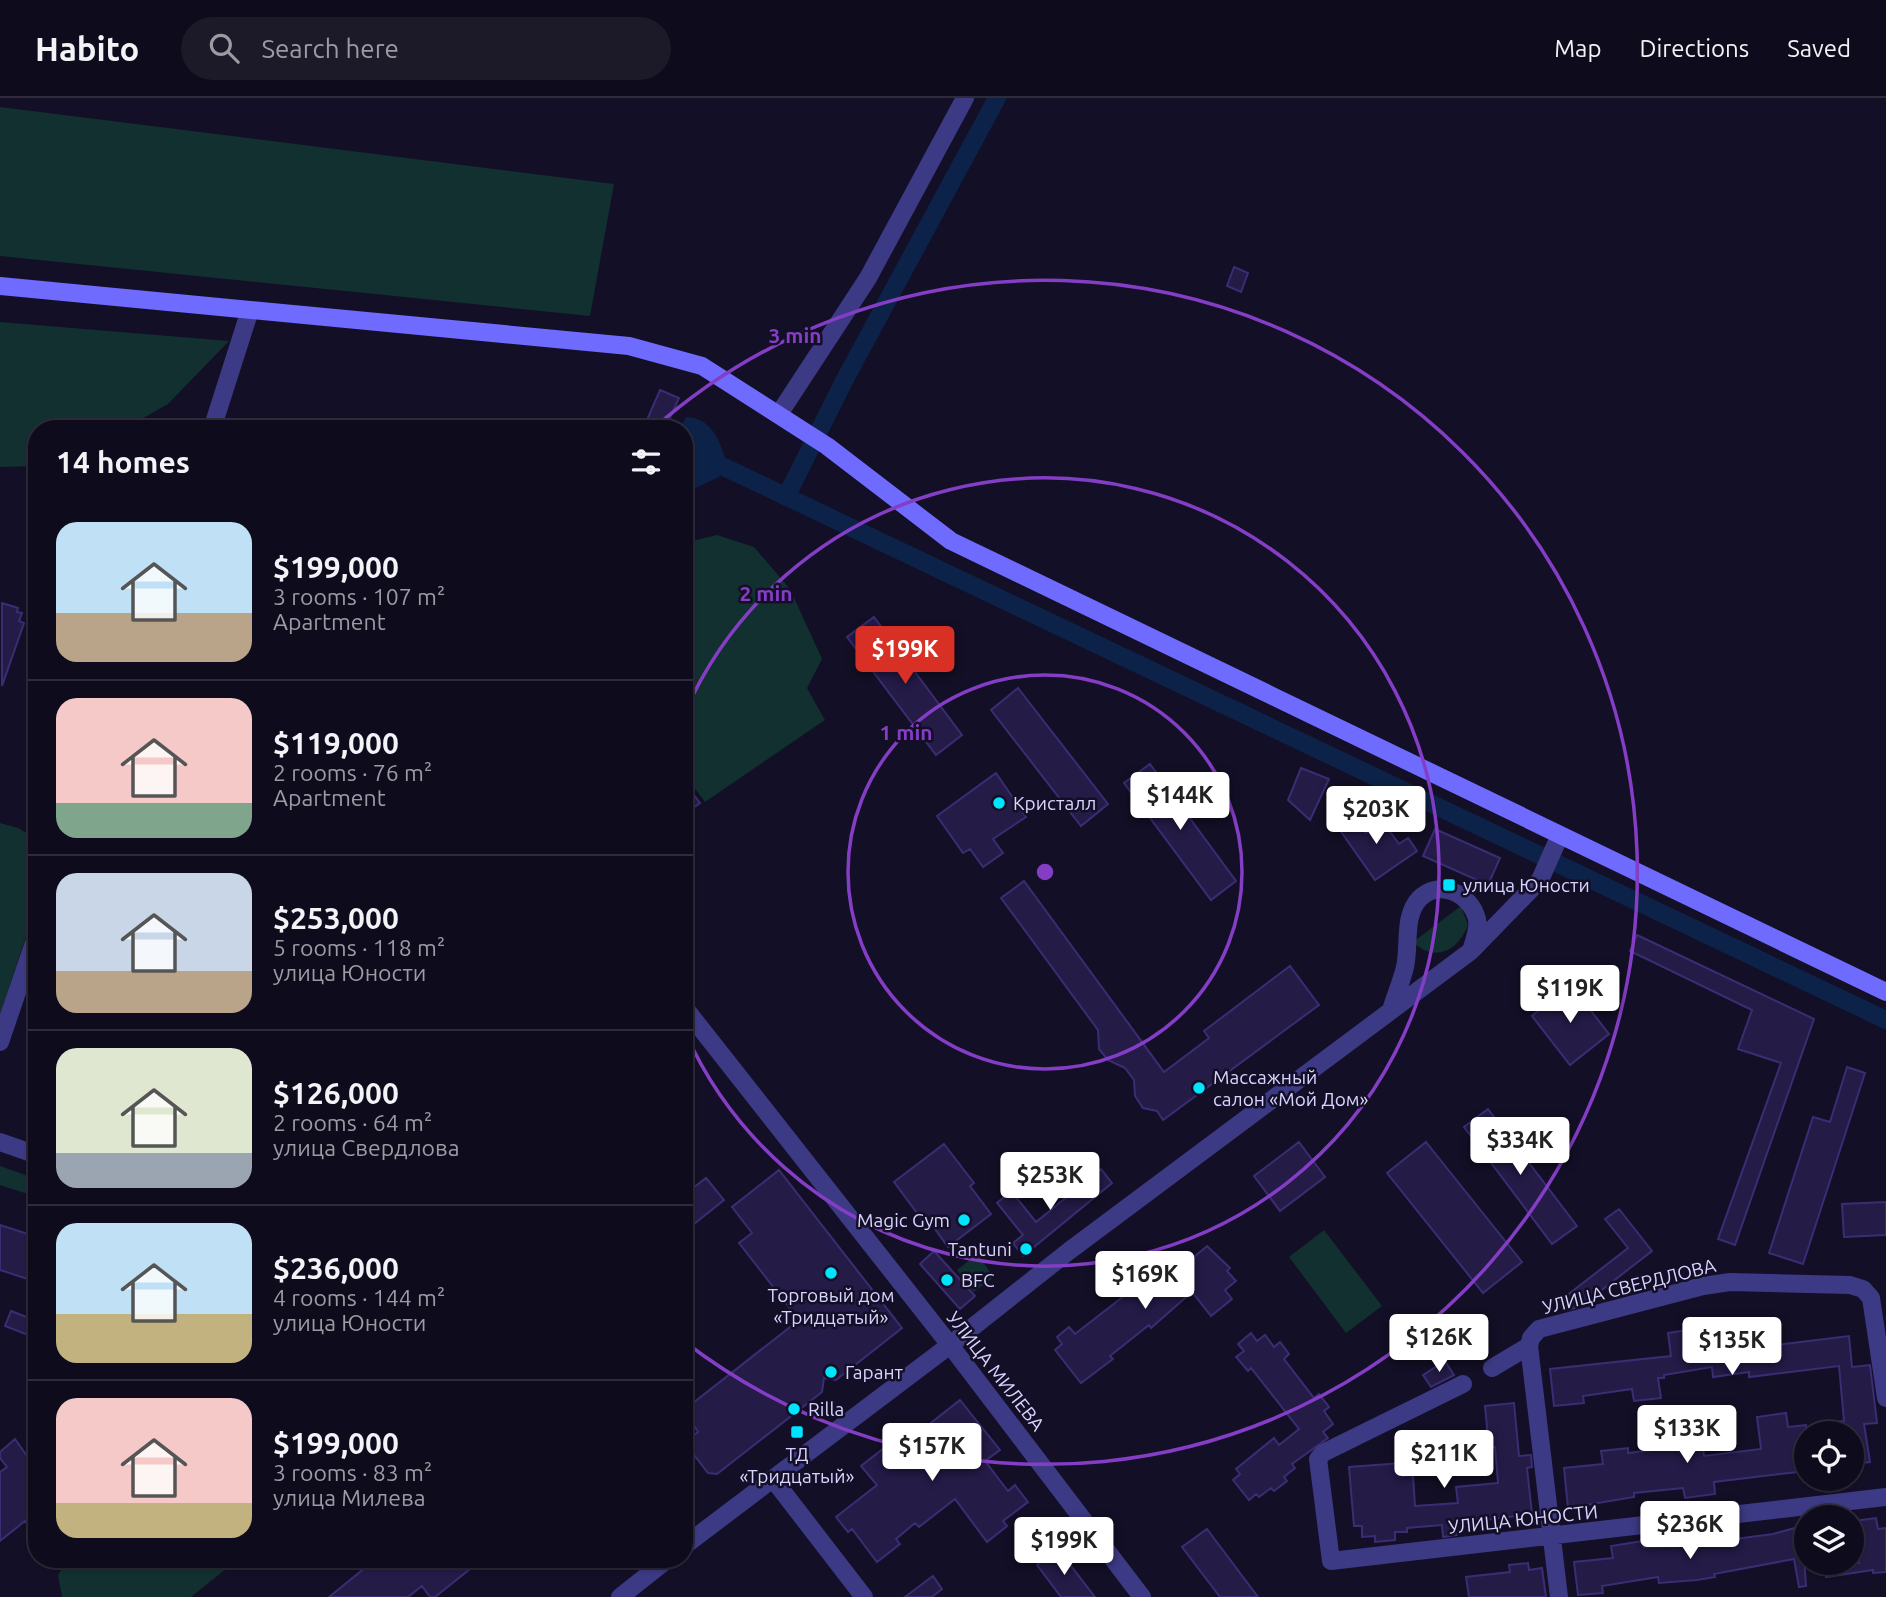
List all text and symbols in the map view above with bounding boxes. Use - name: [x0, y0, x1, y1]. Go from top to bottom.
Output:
- search box: [181, 17, 671, 80]
- icon: search: [205, 29, 243, 67]
- text: Habito: [35, 30, 139, 67]
- text: Search here: [261, 34, 399, 63]
- text: Map: [1554, 35, 1601, 62]
- text: Directions: [1639, 35, 1749, 62]
- text: Saved: [1787, 35, 1851, 62]
- text: 3 min: [768, 323, 822, 347]
- icon: filters: [627, 443, 665, 481]
- text: 14 homes: [56, 445, 190, 479]
- icon: home: [112, 550, 196, 634]
- text: $199,000: [273, 550, 399, 584]
- text: 2 min: [739, 581, 793, 605]
- text: 3 rooms · 107 m²: [273, 584, 445, 609]
- text: Apartment: [273, 609, 386, 634]
- pin: $199K: [856, 626, 954, 686]
- text: $199K: [871, 636, 939, 661]
- text: 1 min: [879, 720, 933, 744]
- icon: home: [112, 726, 196, 810]
- text: $119,000: [273, 726, 399, 760]
- text: 2 rooms · 76 m²: [273, 760, 432, 785]
- pin: $144K: [1131, 772, 1229, 832]
- text: $144K: [1146, 782, 1214, 807]
- text: Apartment: [273, 785, 386, 810]
- pin: $203K: [1327, 786, 1425, 846]
- place label: Кристалл: [1013, 792, 1096, 814]
- marker: Кристалл: [991, 795, 1007, 811]
- text: $203K: [1342, 796, 1410, 821]
- centre of rings: [1033, 860, 1057, 884]
- place label: улица Юности: [1463, 874, 1590, 896]
- marker: улица Юности: [1441, 877, 1457, 893]
- icon: home: [112, 901, 196, 985]
- text: $253,000: [273, 901, 399, 935]
- text: 5 rooms · 118 m²: [273, 935, 445, 960]
- text: улица Юности: [273, 960, 426, 985]
- pin: $119K: [1521, 965, 1619, 1025]
- text: $119K: [1536, 975, 1604, 1000]
- place label: Массажный салон «Мой Дом»: [1213, 1066, 1369, 1110]
- icon: home: [112, 1076, 196, 1160]
- text: $126,000: [273, 1076, 399, 1110]
- marker: Массажный салон «Мой Дом»: [1191, 1080, 1207, 1096]
- text: 2 rooms · 64 m²: [273, 1110, 432, 1135]
- pin: $334K: [1471, 1118, 1569, 1177]
- text: $334K: [1486, 1127, 1554, 1152]
- text: улица Свердлова: [273, 1135, 460, 1160]
- pin: $253K: [1001, 1152, 1099, 1212]
- text: $253K: [1016, 1162, 1084, 1187]
- place label: Magic Gym: [857, 1209, 950, 1231]
- marker: Magic Gym: [956, 1212, 972, 1228]
- place label: Tantuni: [948, 1238, 1012, 1260]
- marker: Tantuni: [1018, 1241, 1034, 1257]
- icon: home: [112, 1251, 196, 1335]
- text: $236,000: [273, 1251, 399, 1285]
- pin: $169K: [1096, 1252, 1194, 1311]
- street label: УЛИЦА СВЕРДЛОВА: [1540, 1254, 1718, 1318]
- text: $169K: [1111, 1261, 1179, 1286]
- marker: Торговый дом «Тридцатый»: [823, 1265, 839, 1281]
- place label: BFC: [961, 1269, 995, 1291]
- marker: BFC: [939, 1272, 955, 1288]
- place label: Торговый дом «Тридцатый»: [768, 1284, 894, 1328]
- text: 4 rooms · 144 m²: [273, 1285, 445, 1310]
- street label: УЛИЦА МИЛЕВА: [943, 1307, 1050, 1436]
- text: улица Юности: [273, 1310, 426, 1335]
- pin: $126K: [1390, 1314, 1488, 1374]
- pin: $135K: [1683, 1318, 1781, 1377]
- text: $126K: [1405, 1324, 1473, 1349]
- text: $135K: [1698, 1327, 1766, 1352]
- place label: Гарант: [845, 1361, 904, 1383]
- marker: Гарант: [823, 1364, 839, 1380]
- place label: Rilla: [808, 1398, 844, 1420]
- marker: Rilla: [786, 1401, 802, 1417]
- pin: $133K: [1638, 1406, 1736, 1465]
- text: $133K: [1653, 1415, 1721, 1440]
- map controls: [1794, 1421, 1864, 1575]
- button: locate: [1794, 1421, 1864, 1491]
- marker: ТД «Тридцатый»: [789, 1424, 805, 1440]
- pin: $157K: [883, 1424, 981, 1483]
- icon: home: [112, 1426, 196, 1510]
- text: $199,000: [273, 1426, 399, 1460]
- pin: $211K: [1395, 1430, 1493, 1490]
- text: $157K: [898, 1433, 966, 1458]
- text: $211K: [1410, 1440, 1478, 1465]
- place label: ТД «Тридцатый»: [740, 1443, 854, 1487]
- text: 3 rooms · 83 m²: [273, 1460, 432, 1485]
- text: улица Милева: [273, 1485, 426, 1510]
- street label: УЛИЦА ЮНОСТИ: [1447, 1500, 1599, 1538]
- pin: $236K: [1641, 1502, 1739, 1561]
- button: layers: [1794, 1505, 1864, 1575]
- text: $236K: [1656, 1511, 1724, 1536]
- pin: $199K: [1015, 1518, 1113, 1577]
- text: $199K: [1030, 1527, 1098, 1552]

